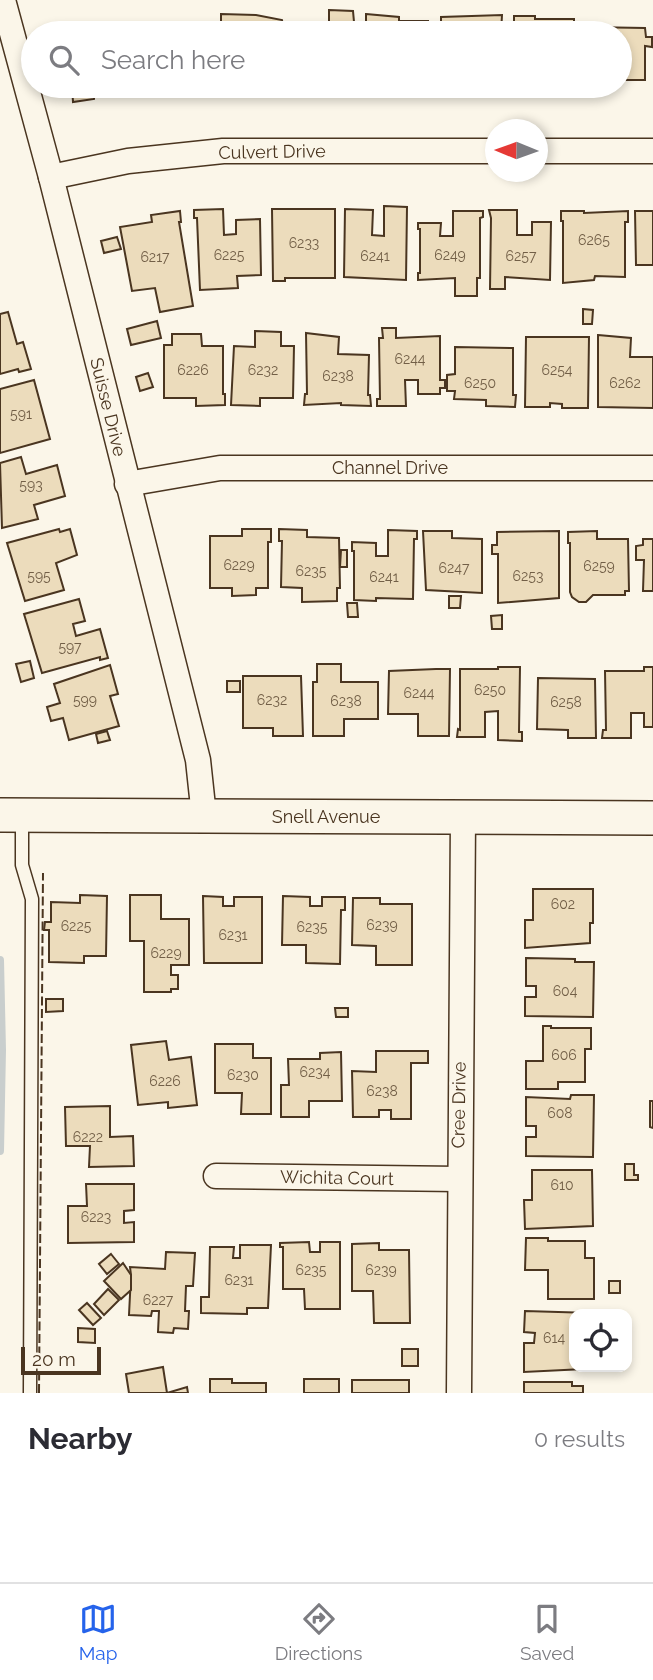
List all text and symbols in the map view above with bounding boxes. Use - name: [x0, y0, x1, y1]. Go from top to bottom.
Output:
- search box: [21, 21, 632, 98]
- icon: search: [45, 41, 83, 79]
- text: Search here: [101, 45, 245, 75]
- north arrow: [485, 119, 548, 182]
- street label: Culvert Drive: [218, 140, 326, 163]
- house number: 6265: [578, 232, 610, 248]
- house number: 6233: [289, 235, 319, 251]
- house number: 6225: [214, 247, 245, 263]
- house number: 6249: [434, 247, 466, 263]
- house number: 6241: [360, 248, 390, 264]
- house number: 6257: [506, 248, 537, 264]
- house number: 6217: [140, 249, 170, 265]
- house number: 6244: [394, 351, 426, 367]
- street label: Suisse Drive: [86, 355, 131, 459]
- house number: 6226: [177, 362, 209, 378]
- house number: 6232: [248, 362, 278, 378]
- house number: 6254: [541, 362, 573, 378]
- house number: 6238: [322, 368, 354, 384]
- house number: 6250: [464, 375, 496, 391]
- house number: 6262: [609, 375, 641, 391]
- house number: 591: [10, 406, 32, 422]
- street label: Channel Drive: [332, 457, 448, 478]
- house number: 593: [19, 477, 43, 493]
- house number: 6229: [223, 557, 255, 573]
- house number: 6259: [583, 558, 615, 574]
- house number: 6247: [439, 560, 470, 576]
- house number: 6235: [296, 563, 327, 579]
- house number: 595: [27, 568, 51, 584]
- house number: 6253: [513, 568, 543, 584]
- house number: 6241: [369, 569, 399, 585]
- house number: 597: [58, 639, 82, 655]
- house number: 6250: [474, 682, 506, 698]
- house number: 6244: [403, 685, 435, 701]
- house number: 599: [73, 692, 97, 708]
- house number: 6232: [257, 692, 287, 708]
- house number: 6238: [330, 693, 362, 709]
- house number: 6258: [550, 694, 582, 710]
- street label: Snell Avenue: [272, 806, 381, 827]
- house number: 602: [551, 896, 575, 912]
- house number: 6239: [366, 917, 398, 933]
- house number: 6225: [61, 918, 92, 934]
- house number: 6235: [297, 919, 328, 935]
- house number: 6231: [218, 927, 248, 943]
- house number: 6229: [150, 945, 182, 961]
- house number: 604: [553, 983, 578, 999]
- house number: 606: [551, 1047, 577, 1063]
- street label: Cree Drive: [447, 1061, 470, 1149]
- house number: 6234: [300, 1064, 331, 1080]
- house number: 6230: [227, 1067, 259, 1083]
- house number: 6226: [149, 1073, 181, 1089]
- house number: 6238: [366, 1083, 398, 1099]
- house number: 608: [547, 1105, 573, 1121]
- house number: 6222: [73, 1129, 103, 1145]
- street label: Wichita Court: [280, 1166, 394, 1189]
- house number: 610: [550, 1177, 574, 1193]
- house number: 6223: [81, 1209, 111, 1225]
- house number: 6235: [296, 1262, 327, 1278]
- house number: 6239: [365, 1262, 397, 1278]
- house number: 6231: [224, 1272, 254, 1288]
- house number: 6227: [143, 1292, 174, 1308]
- map controls: [569, 1309, 632, 1372]
- button: locate: [569, 1309, 632, 1372]
- house number: 614: [543, 1330, 565, 1346]
- scale bar: [21, 1344, 102, 1376]
- text: 20 m: [32, 1348, 76, 1370]
- text: Nearby: [28, 1421, 132, 1456]
- text: 0 results: [534, 1425, 625, 1452]
- tab: Map: [79, 1600, 117, 1664]
- tab: Directions: [275, 1600, 363, 1664]
- tab: Saved: [520, 1600, 574, 1664]

